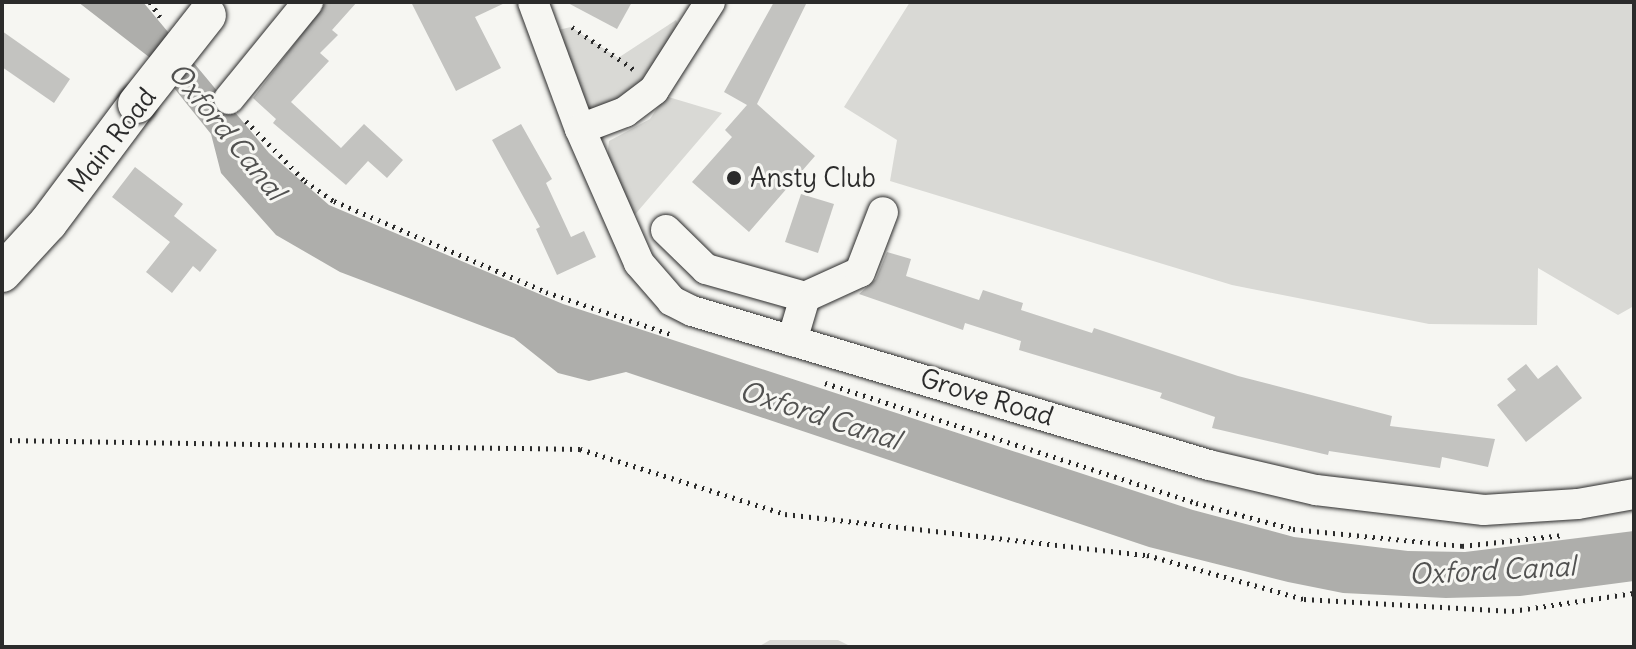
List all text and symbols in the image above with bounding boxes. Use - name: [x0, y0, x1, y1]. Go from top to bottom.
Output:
- water label: Oxford Canal: [161, 56, 293, 206]
- street label: Main Road: [62, 82, 162, 198]
- place label: Ansty Club: [750, 162, 876, 194]
- marker: Ansty Club: [725, 169, 743, 187]
- street label: Grove Road: [917, 362, 1057, 432]
- water label: Oxford Canal: [735, 373, 905, 457]
- water label: Oxford Canal: [1408, 549, 1576, 591]

